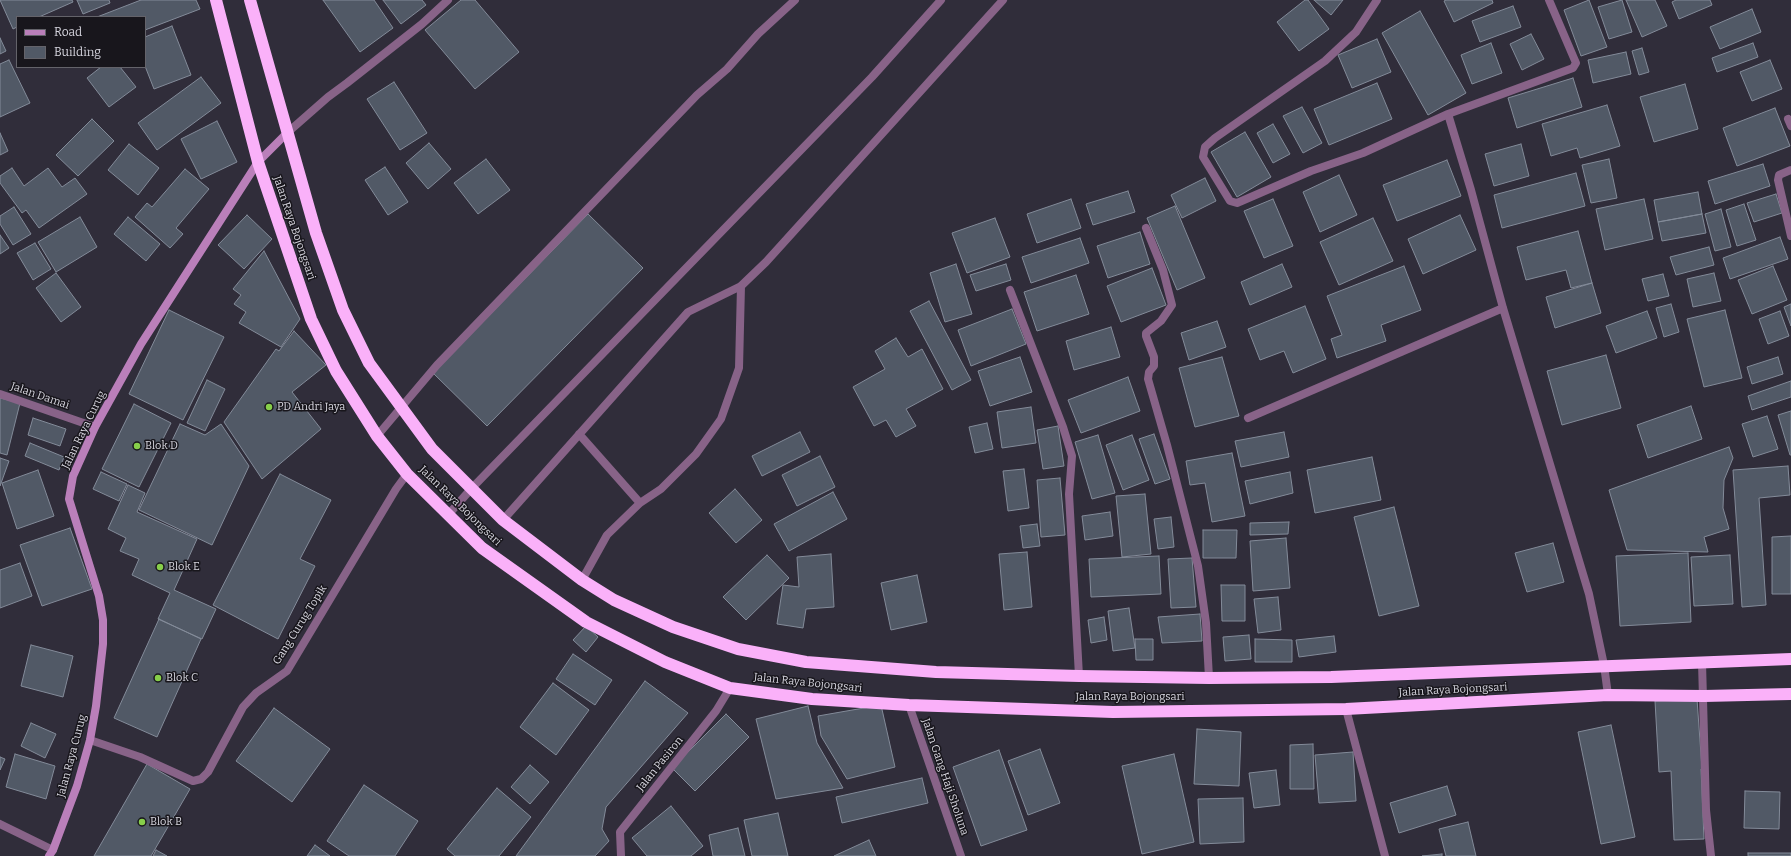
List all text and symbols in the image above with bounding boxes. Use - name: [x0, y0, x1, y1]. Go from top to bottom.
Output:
- legend: [16, 16, 146, 68]
- text: Road: [54, 25, 82, 39]
- text: Building: [54, 45, 101, 59]
- street label: Jalan Raya Bojongsari: [270, 174, 318, 282]
- street label: Jalan Damai: [9, 380, 71, 412]
- street label: Jalan Raya Curug: [59, 389, 109, 471]
- place label: PD Andri Jaya: [277, 400, 345, 414]
- marker: PD Andri Jaya: [264, 402, 274, 412]
- place label: Blok D: [145, 439, 178, 453]
- marker: Blok D: [132, 441, 142, 451]
- street label: Jalan Raya Bojongsari: [416, 463, 504, 549]
- place label: Blok E: [168, 560, 200, 574]
- marker: Blok E: [155, 562, 165, 572]
- street label: Gang Curug Topik: [270, 583, 330, 667]
- place label: Blok C: [166, 671, 198, 685]
- street label: Jalan Raya Bojongsari: [753, 671, 863, 695]
- marker: Blok C: [153, 673, 163, 683]
- street label: Jalan Raya Bojongsari: [1398, 681, 1508, 699]
- street label: Jalan Raya Bojongsari: [1075, 690, 1185, 704]
- street label: Jalan Raya Curug: [55, 713, 89, 799]
- street label: Jalan Gang Haji Sholuna: [919, 717, 971, 837]
- street label: Jalan Pasiron: [634, 734, 686, 794]
- place label: Blok B: [150, 815, 182, 829]
- marker: Blok B: [137, 817, 147, 827]

